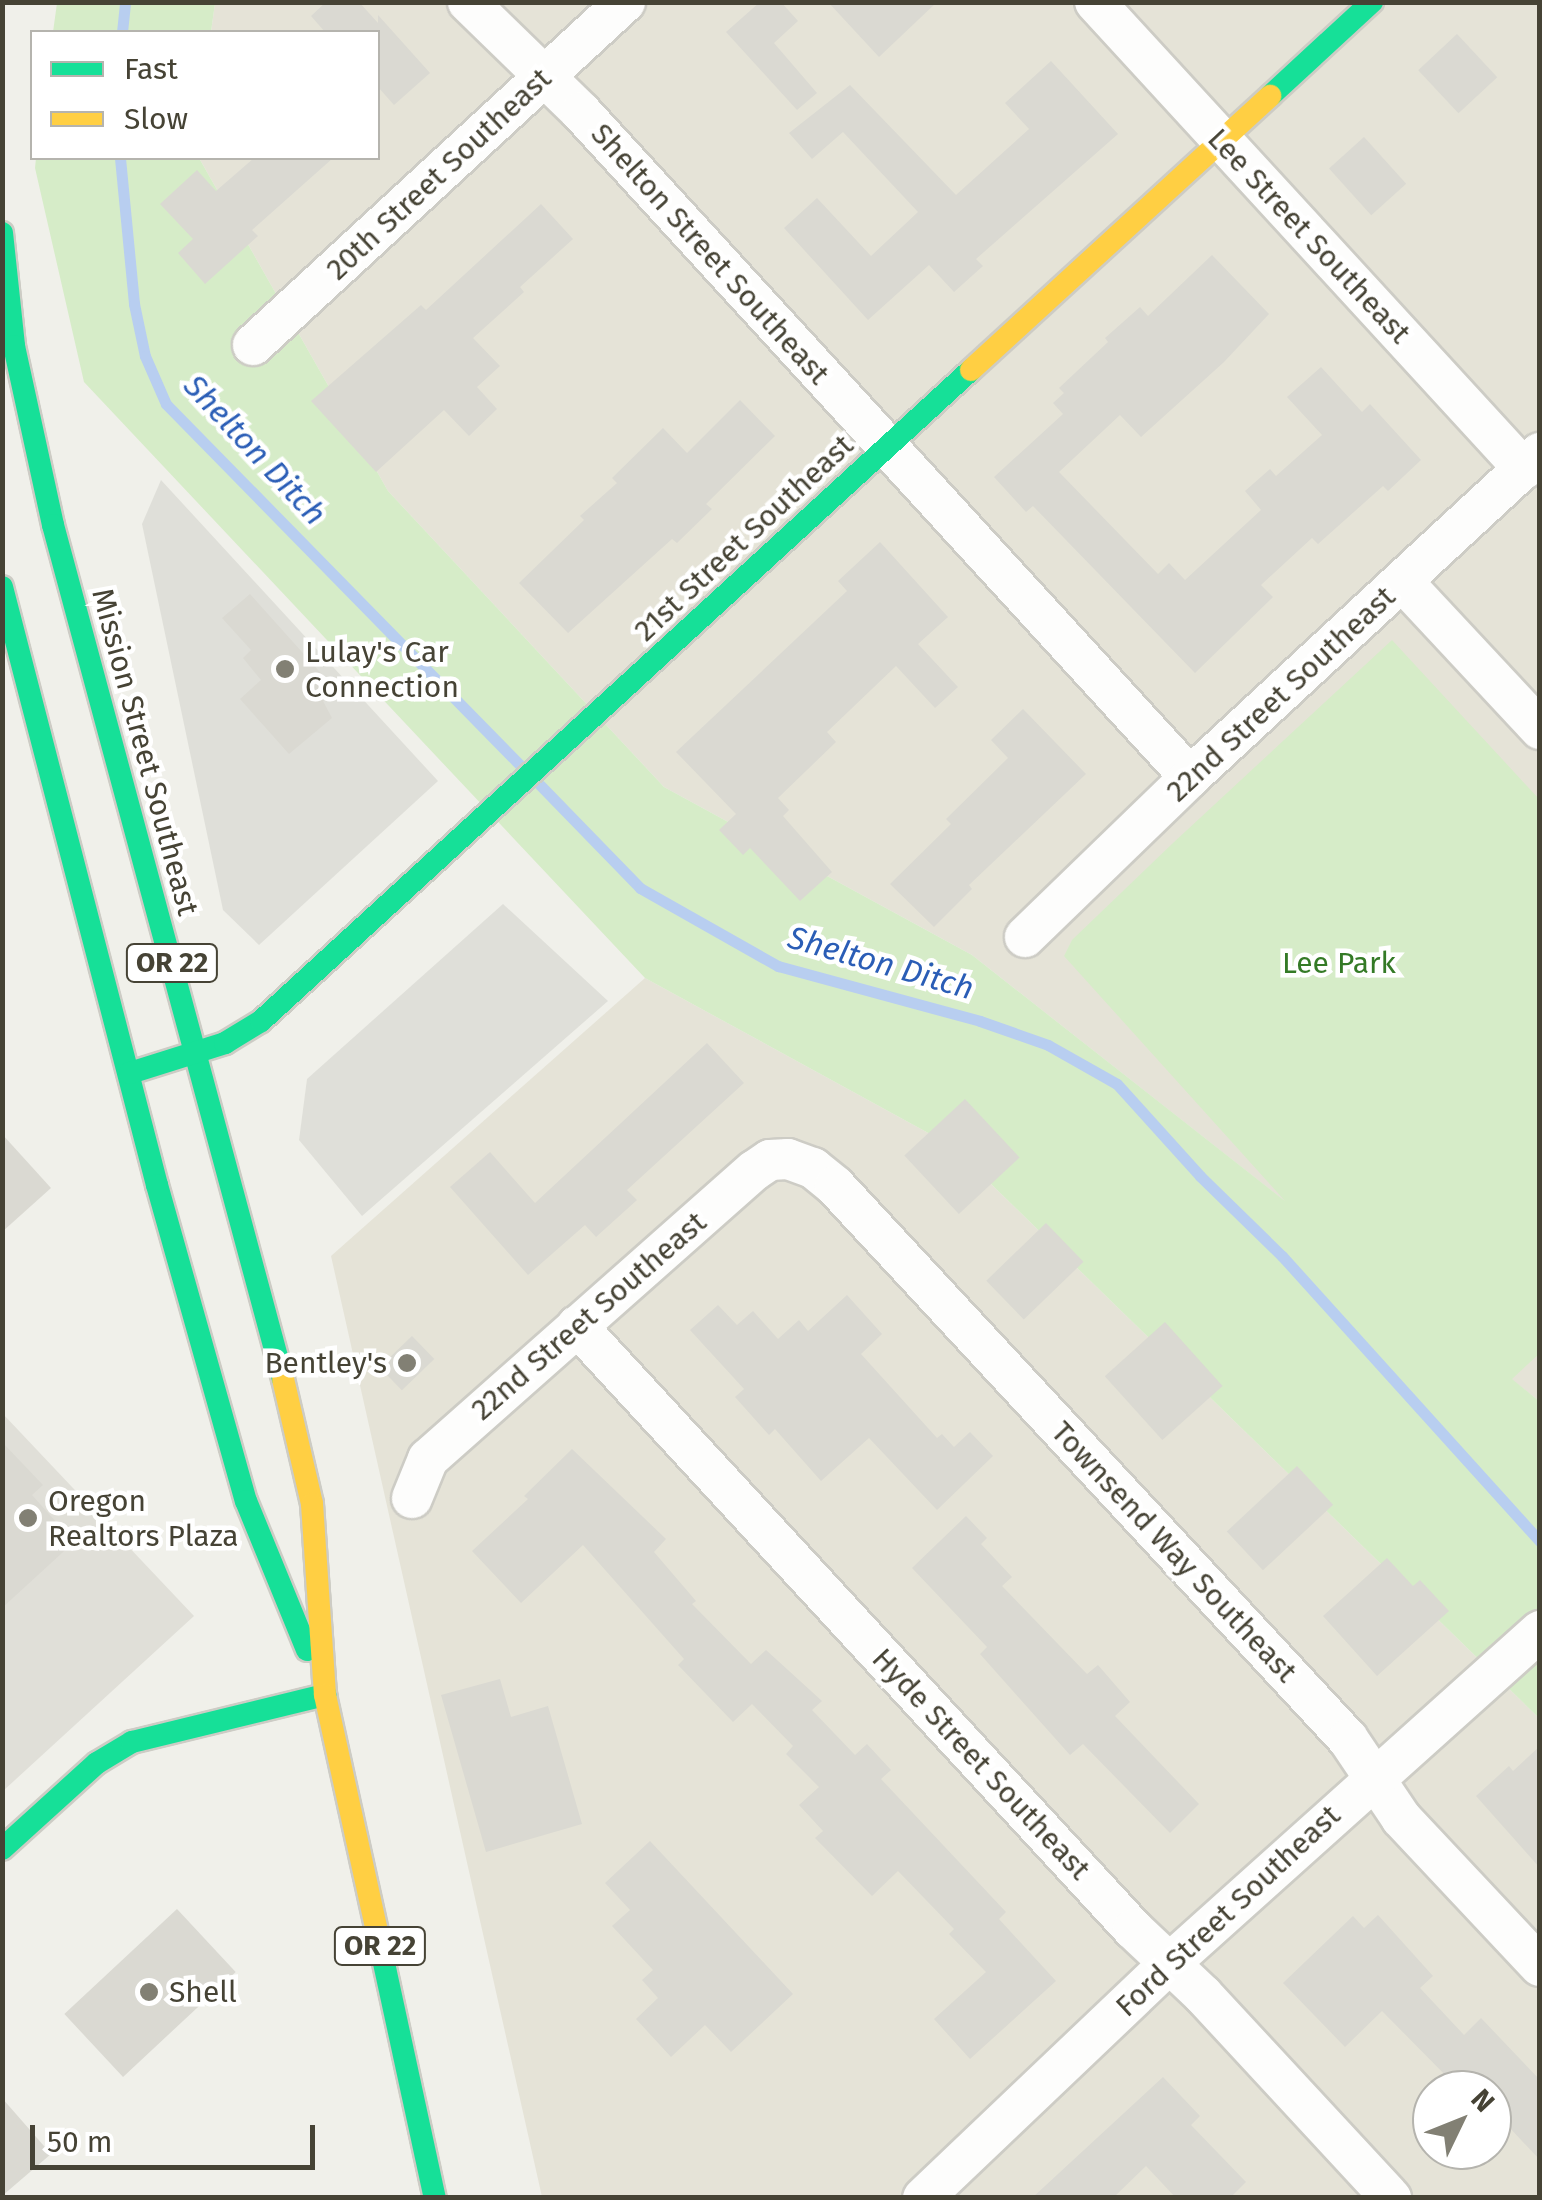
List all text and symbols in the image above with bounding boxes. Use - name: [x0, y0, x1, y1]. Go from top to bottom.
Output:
- legend: [30, 30, 380, 160]
- text: Fast: [124, 51, 178, 87]
- street label: 20th Street Southeast: [319, 61, 559, 287]
- text: Slow: [124, 101, 188, 137]
- street label: Shelton Street Southeast: [583, 116, 837, 392]
- street label: Lee Street Southeast: [1200, 121, 1418, 351]
- water label: Shelton Ditch: [176, 367, 334, 533]
- street label: 21st Street Southeast: [627, 427, 861, 649]
- street label: 22nd Street Southeast: [1159, 579, 1403, 809]
- street label: Mission Street Southeast: [84, 585, 206, 919]
- place label: Lulay's Car Connection: [305, 634, 459, 704]
- marker: Lulay's Car Connection: [274, 658, 296, 680]
- water label: Shelton Ditch: [784, 918, 978, 1008]
- road number: OR 22: [124, 940, 220, 986]
- park label: Lee Park: [1282, 945, 1396, 981]
- street label: 22nd Street Southeast: [464, 1204, 714, 1428]
- place label: Bentley's: [264, 1345, 387, 1381]
- marker: Bentley's: [396, 1352, 418, 1374]
- street label: Townsend Way Southeast: [1044, 1414, 1304, 1690]
- place label: Oregon Realtors Plaza: [48, 1483, 239, 1554]
- marker: Oregon Realtors Plaza: [17, 1507, 39, 1529]
- street label: Hyde Street Southeast: [864, 1641, 1098, 1887]
- street label: Ford Street Southeast: [1108, 1798, 1348, 2024]
- road number: OR 22: [332, 1923, 428, 1969]
- place label: Shell: [169, 1974, 237, 2010]
- marker: Shell: [138, 1981, 160, 2003]
- north arrow: [1412, 2070, 1512, 2170]
- text: N: [1464, 2083, 1501, 2119]
- scale bar: [35, 2105, 320, 2167]
- text: 50 m: [47, 2124, 112, 2160]

